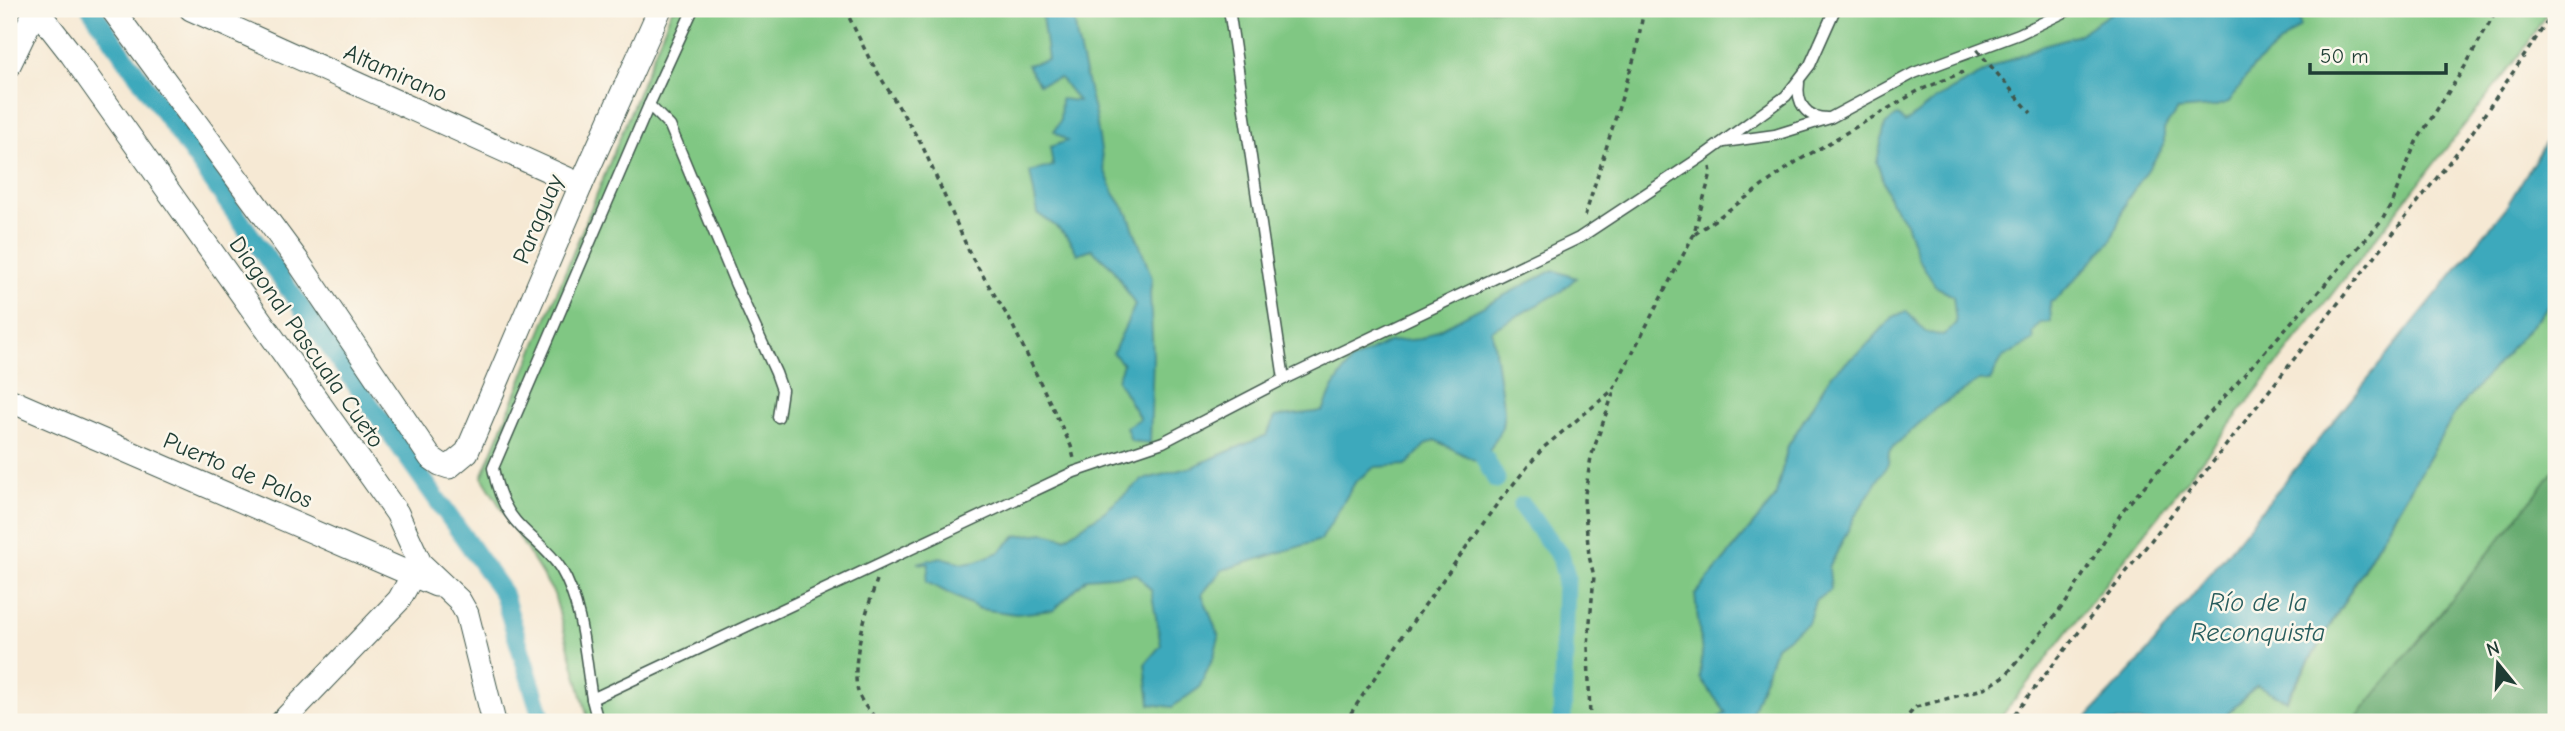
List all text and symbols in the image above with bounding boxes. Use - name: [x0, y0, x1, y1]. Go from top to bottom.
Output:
- scale bar: [2310, 32, 2446, 76]
- street label: Altamirano: [340, 38, 452, 108]
- text: 50 m: [2320, 44, 2369, 68]
- street label: Paraguay: [507, 170, 569, 268]
- street label: Diagonal Pascuala Cueto: [223, 231, 391, 453]
- street label: Puerto de Palos: [159, 426, 317, 514]
- water label: Río de la Reconquista: [2191, 588, 2325, 648]
- north arrow: [2464, 630, 2534, 700]
- text: N: [2484, 636, 2502, 661]

